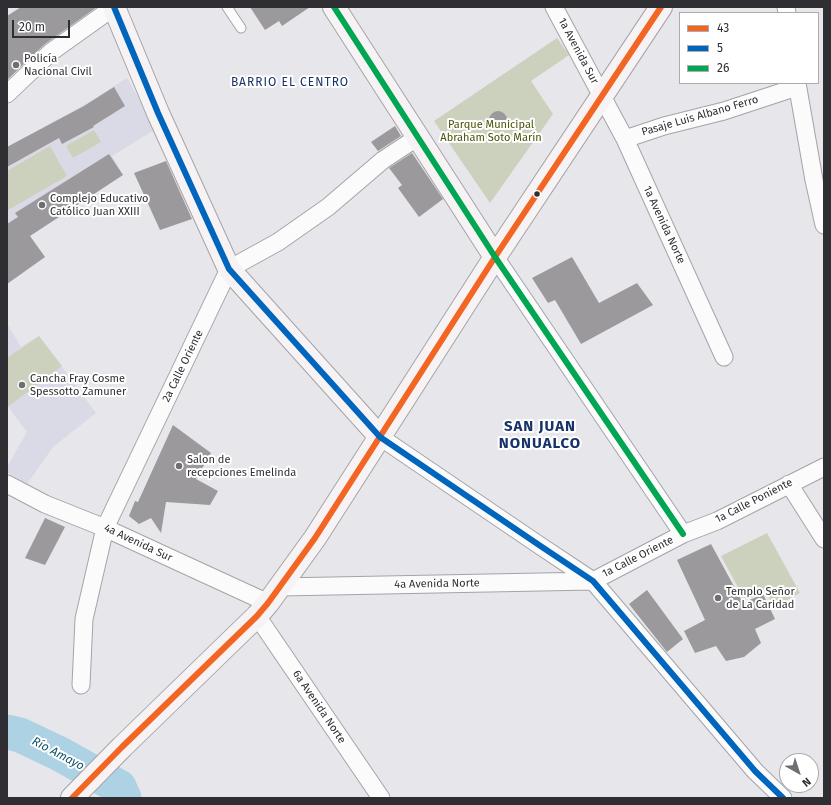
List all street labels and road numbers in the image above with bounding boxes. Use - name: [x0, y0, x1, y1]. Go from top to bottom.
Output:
- street label: 1a Avenida Sur: [555, 16, 601, 86]
- street label: Pasaje Luis Albano Ferro: [640, 93, 760, 139]
- street label: 1a Avenida Norte: [640, 184, 688, 266]
- street label: 2a Calle Oriente: [160, 328, 206, 404]
- street label: 1a Calle Poniente: [713, 476, 795, 526]
- street label: 4a Avenida Sur: [102, 521, 174, 565]
- street label: 1a Calle Oriente: [600, 533, 676, 581]
- street label: 4a Avenida Norte: [394, 577, 480, 591]
- street label: 6a Avenida Norte: [290, 668, 348, 746]

